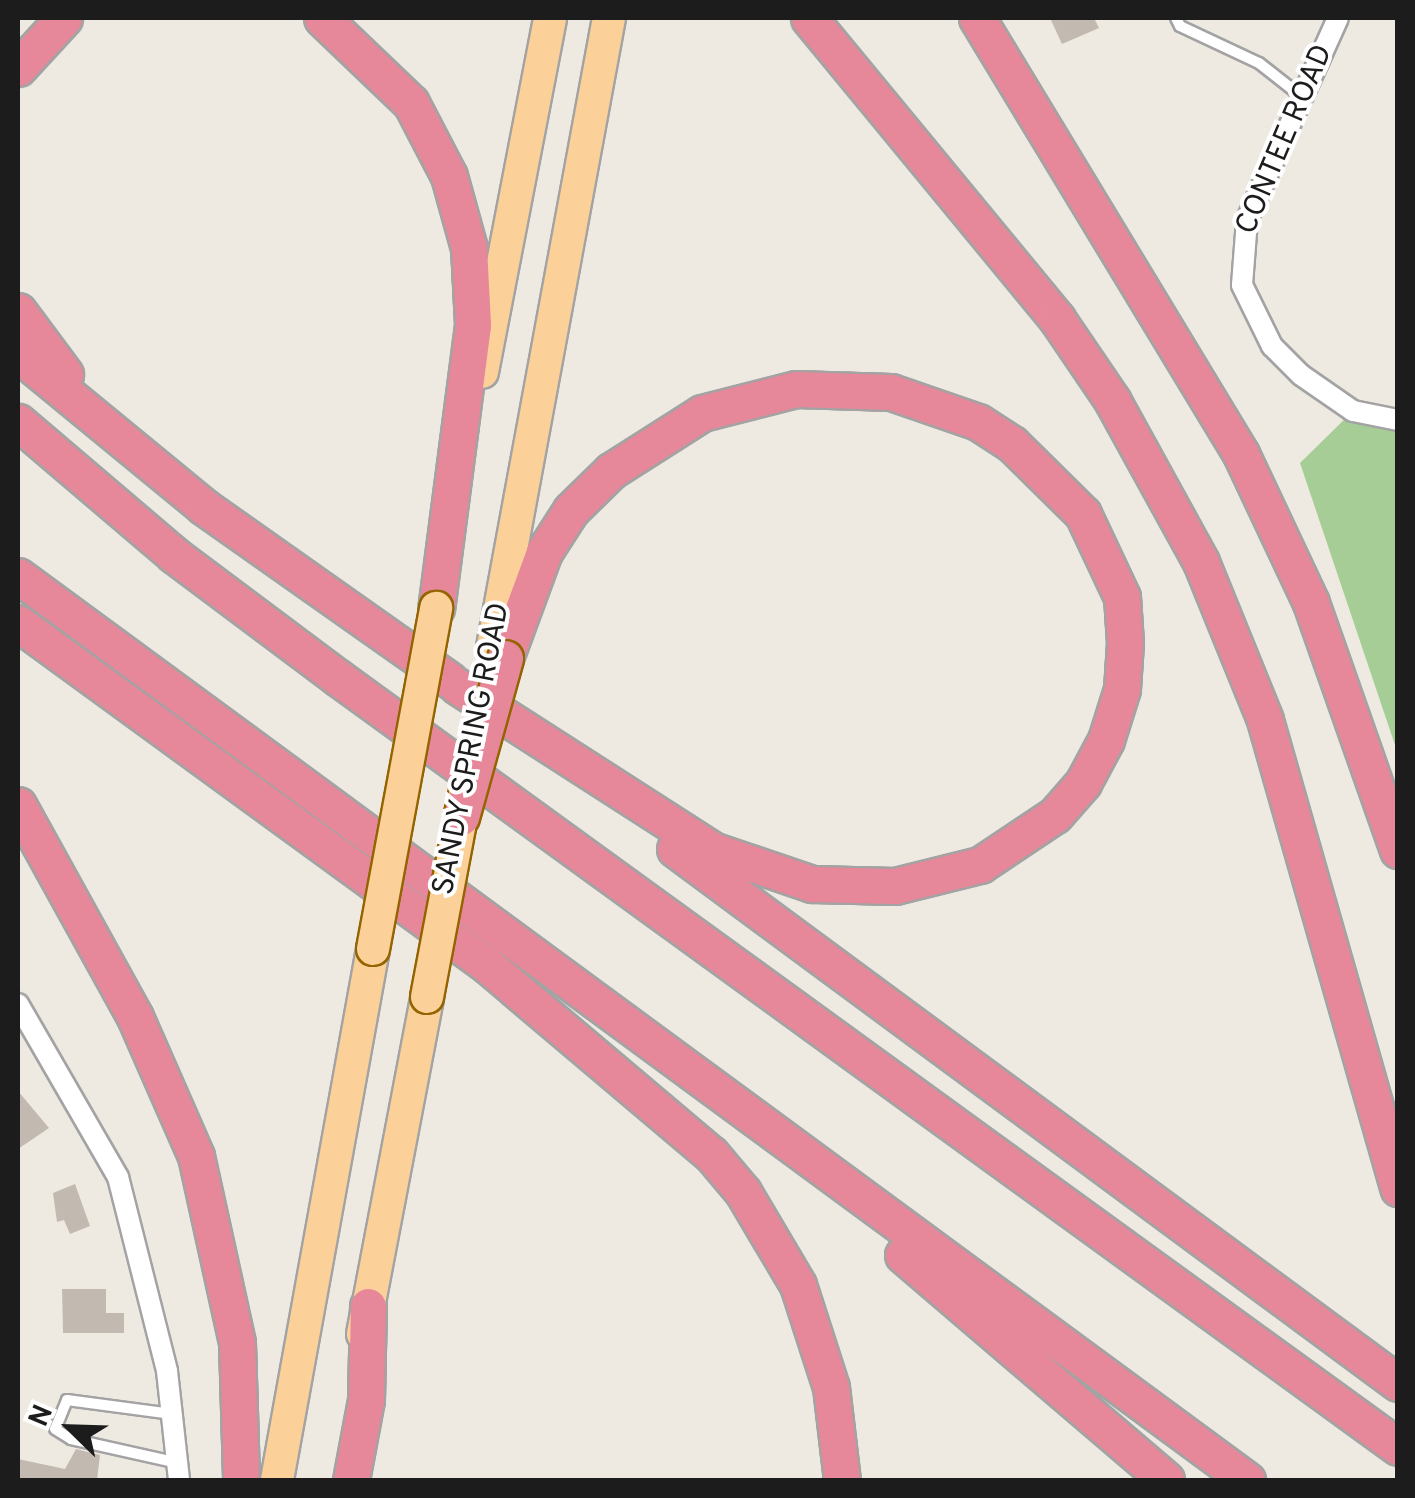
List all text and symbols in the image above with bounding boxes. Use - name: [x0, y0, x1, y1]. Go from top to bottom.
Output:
- street label: CONTEE ROAD: [1230, 40, 1342, 240]
- street label: SANDY SPRING ROAD: [427, 599, 519, 899]
- north arrow: [20, 1378, 120, 1478]
- text: N: [22, 1400, 63, 1433]

